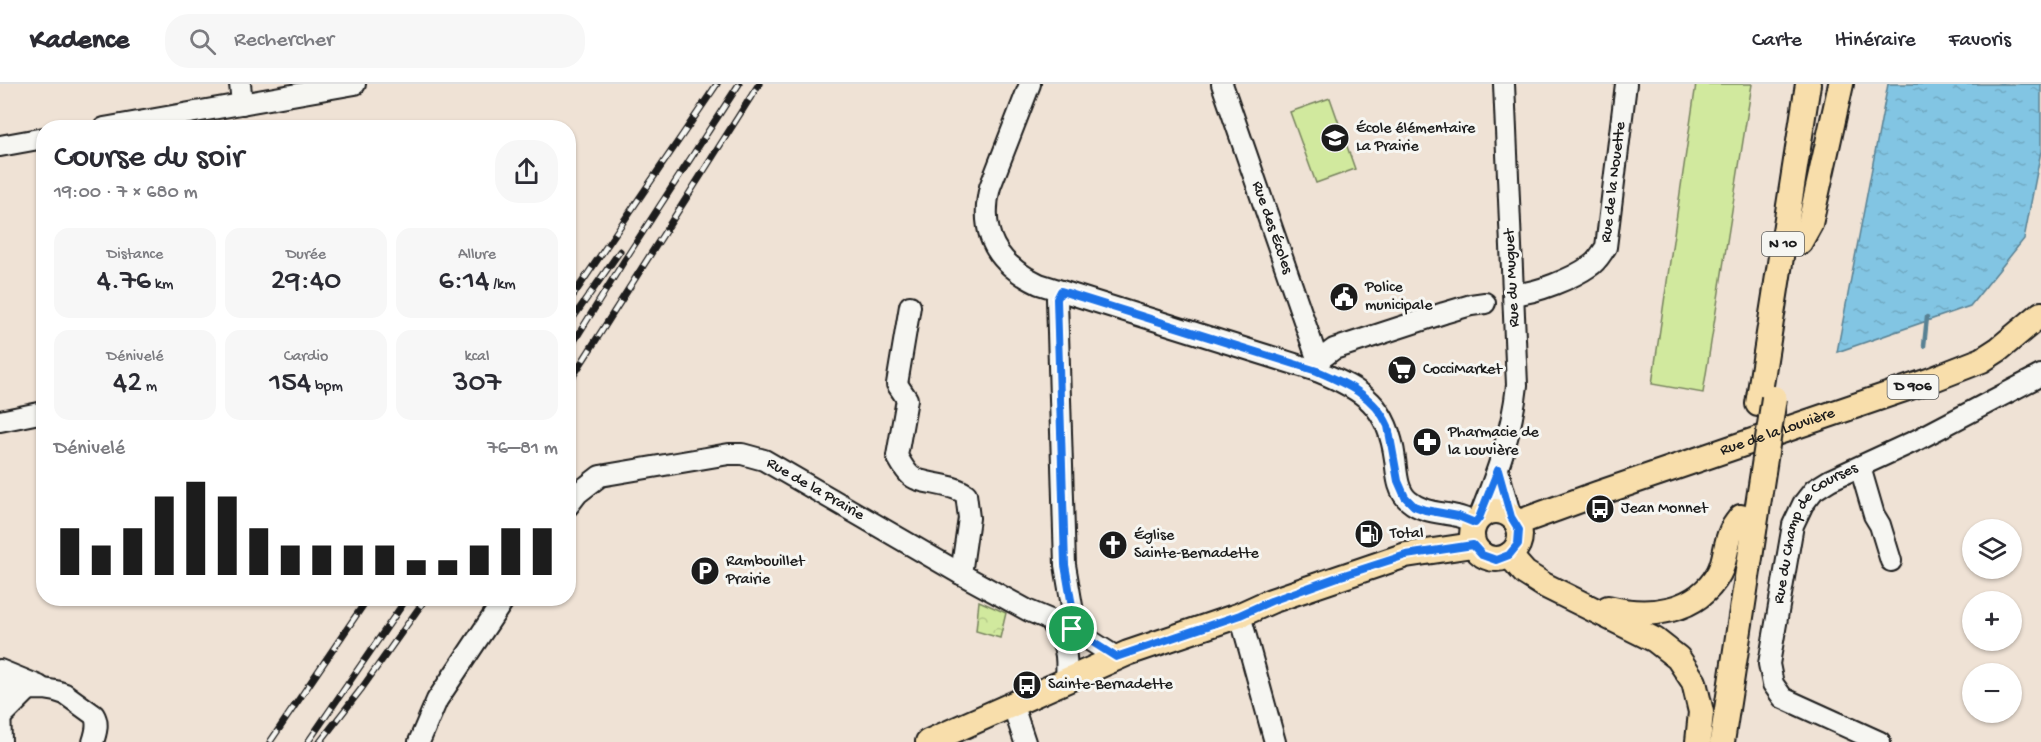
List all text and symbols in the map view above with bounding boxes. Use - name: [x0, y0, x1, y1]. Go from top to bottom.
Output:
- search box: [165, 14, 585, 68]
- text: Kadence: [30, 25, 129, 58]
- icon: search: [186, 25, 219, 58]
- text: Rechercher: [234, 28, 334, 54]
- text: Carte: [1752, 29, 1802, 54]
- text: Itinéraire: [1835, 29, 1916, 54]
- text: Favoris: [1949, 29, 2011, 54]
- place label: École élémentaire La Prairie: [1356, 120, 1476, 157]
- street label: Rue de la Nouette: [1597, 120, 1631, 244]
- school or university icon: École élémentaire La Prairie: [1319, 122, 1351, 154]
- text: Course du soir: [54, 140, 244, 178]
- button: share: [495, 140, 558, 203]
- street label: Rue des Écoles: [1247, 179, 1297, 277]
- text: 19:00 · 7 × 680 m: [54, 182, 198, 205]
- street label: Rue du Muguet: [1501, 227, 1525, 328]
- road number: N 10: [1762, 232, 1804, 256]
- text: Distance: [107, 246, 163, 265]
- text: Durée: [286, 246, 326, 265]
- text: Allure: [458, 246, 496, 265]
- text: 4.76: [97, 265, 151, 300]
- text: 29:40: [271, 265, 341, 300]
- text: 6:14: [438, 265, 489, 300]
- text: km: [151, 276, 173, 295]
- text: /km: [489, 276, 516, 295]
- place label: Police municipale: [1364, 279, 1433, 316]
- public building icon: Police municipale: [1328, 281, 1360, 313]
- text: Dénivelé: [107, 348, 163, 367]
- text: Cardio: [284, 348, 328, 367]
- text: kcal: [465, 348, 489, 367]
- supermarket icon: CocciMarket: [1386, 354, 1418, 386]
- place label: CocciMarket: [1423, 361, 1503, 380]
- text: 42: [113, 367, 142, 402]
- text: 154: [269, 367, 311, 402]
- text: 307: [453, 367, 501, 402]
- road number: D 906: [1888, 375, 1938, 399]
- text: m: [142, 378, 157, 397]
- text: bpm: [311, 378, 343, 397]
- street label: Rue de la Louvière: [1718, 404, 1838, 461]
- place label: Pharmacie de la Louvière: [1447, 424, 1540, 461]
- pharmacy icon: Pharmacie de la Louvière: [1411, 426, 1443, 458]
- text: Dénivelé: [54, 438, 125, 461]
- text: 76–81 m: [487, 438, 558, 461]
- street label: Rue de la Prairie: [763, 454, 868, 526]
- street label: Rue du Champ de Courses: [1770, 459, 1862, 605]
- bus stop icon: Jean Monnet: [1584, 493, 1616, 525]
- place label: Jean Monnet: [1621, 500, 1709, 519]
- fuel station icon: Total: [1353, 518, 1385, 550]
- map controls: [1962, 519, 2022, 723]
- button: layers: [1962, 519, 2022, 579]
- place label: Total: [1389, 525, 1423, 544]
- place label: Église Sainte-Bernadette: [1134, 527, 1259, 564]
- church icon: Église Sainte-Bernadette: [1097, 529, 1129, 561]
- place label: Rambouillet Prairie: [725, 553, 806, 590]
- parking icon: Rambouillet Prairie: [689, 555, 721, 587]
- button: +: [1962, 591, 2022, 651]
- pin: [1046, 603, 1097, 654]
- icon: arrive: [1055, 612, 1088, 645]
- button: −: [1962, 663, 2022, 723]
- bus stop icon: Sainte-Bernadette: [1011, 669, 1043, 701]
- place label: Sainte-Bernadette: [1048, 676, 1173, 695]

